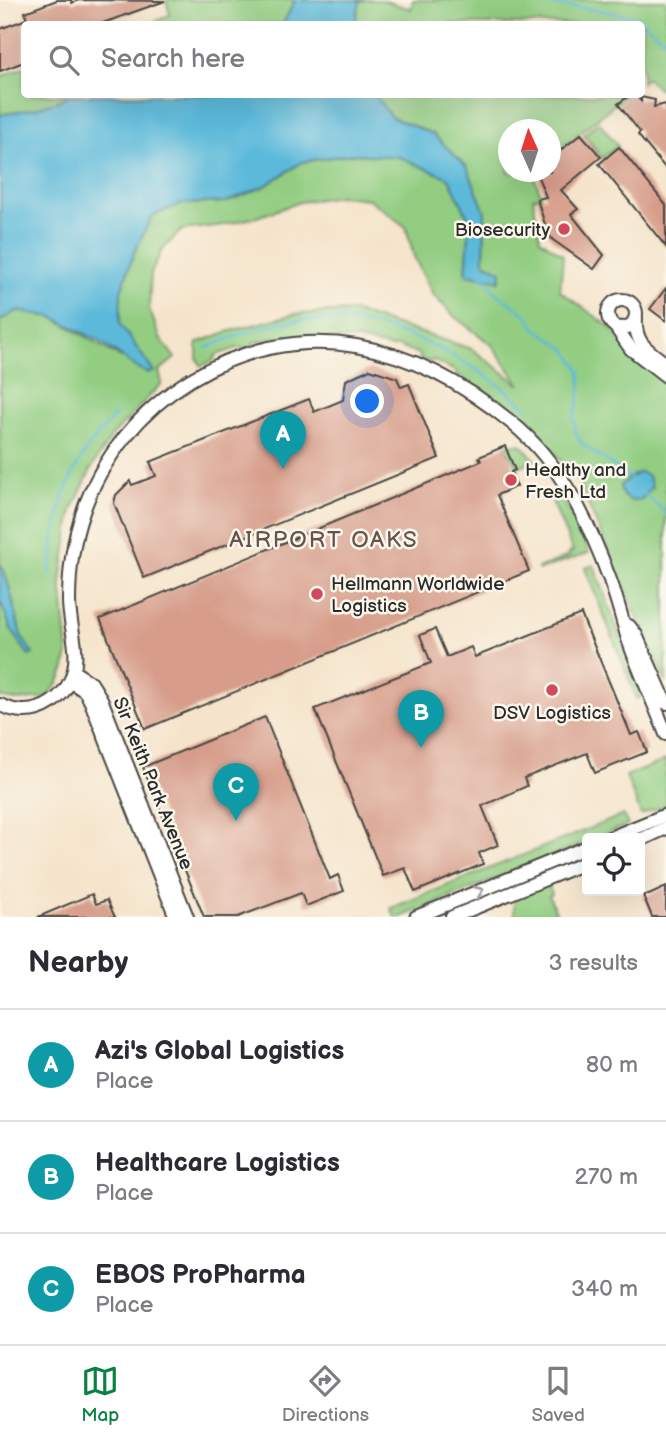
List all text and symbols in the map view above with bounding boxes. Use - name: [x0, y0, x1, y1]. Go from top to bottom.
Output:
- search box: [21, 21, 645, 98]
- icon: search: [45, 41, 83, 79]
- text: Search here: [101, 44, 245, 75]
- north arrow: [498, 119, 561, 182]
- place label: Biosecurity: [455, 219, 550, 242]
- marker: Biosecurity: [556, 221, 572, 237]
- your location: [350, 384, 384, 418]
- pin: A: [260, 411, 306, 469]
- place label: Healthy and Fresh Ltd: [525, 459, 626, 504]
- marker: Healthy and Fresh Ltd: [503, 472, 519, 488]
- district label: AIRPORT OAKS: [229, 526, 419, 554]
- place label: Hellmann Worldwide Logistics: [331, 573, 504, 618]
- marker: Hellmann Worldwide Logistics: [309, 586, 325, 602]
- marker: DSV Logistics: [544, 682, 560, 698]
- pin: B: [398, 690, 444, 748]
- street label: Sir Keith Park Avenue: [107, 694, 198, 873]
- place label: DSV Logistics: [493, 702, 611, 725]
- pin: C: [213, 763, 259, 821]
- map controls: [582, 833, 645, 896]
- button: locate: [582, 833, 645, 896]
- one-way arrow: [473, 886, 485, 900]
- text: Nearby: [28, 945, 128, 981]
- text: 3 results: [549, 949, 638, 977]
- text: Azi's Global Logistics: [95, 1036, 344, 1067]
- text: A: [44, 1051, 58, 1079]
- text: 80 m: [586, 1051, 638, 1079]
- text: Place: [95, 1067, 153, 1095]
- text: Healthcare Logistics: [95, 1148, 340, 1179]
- text: B: [43, 1163, 59, 1191]
- text: 270 m: [574, 1163, 638, 1191]
- text: Place: [95, 1179, 153, 1207]
- text: EBOS ProPharma: [95, 1260, 306, 1291]
- text: C: [43, 1275, 59, 1303]
- text: 340 m: [571, 1275, 638, 1303]
- text: Place: [95, 1291, 153, 1319]
- tab: Map: [81, 1362, 119, 1427]
- tab: Directions: [282, 1362, 369, 1427]
- tab: Saved: [531, 1362, 585, 1427]

